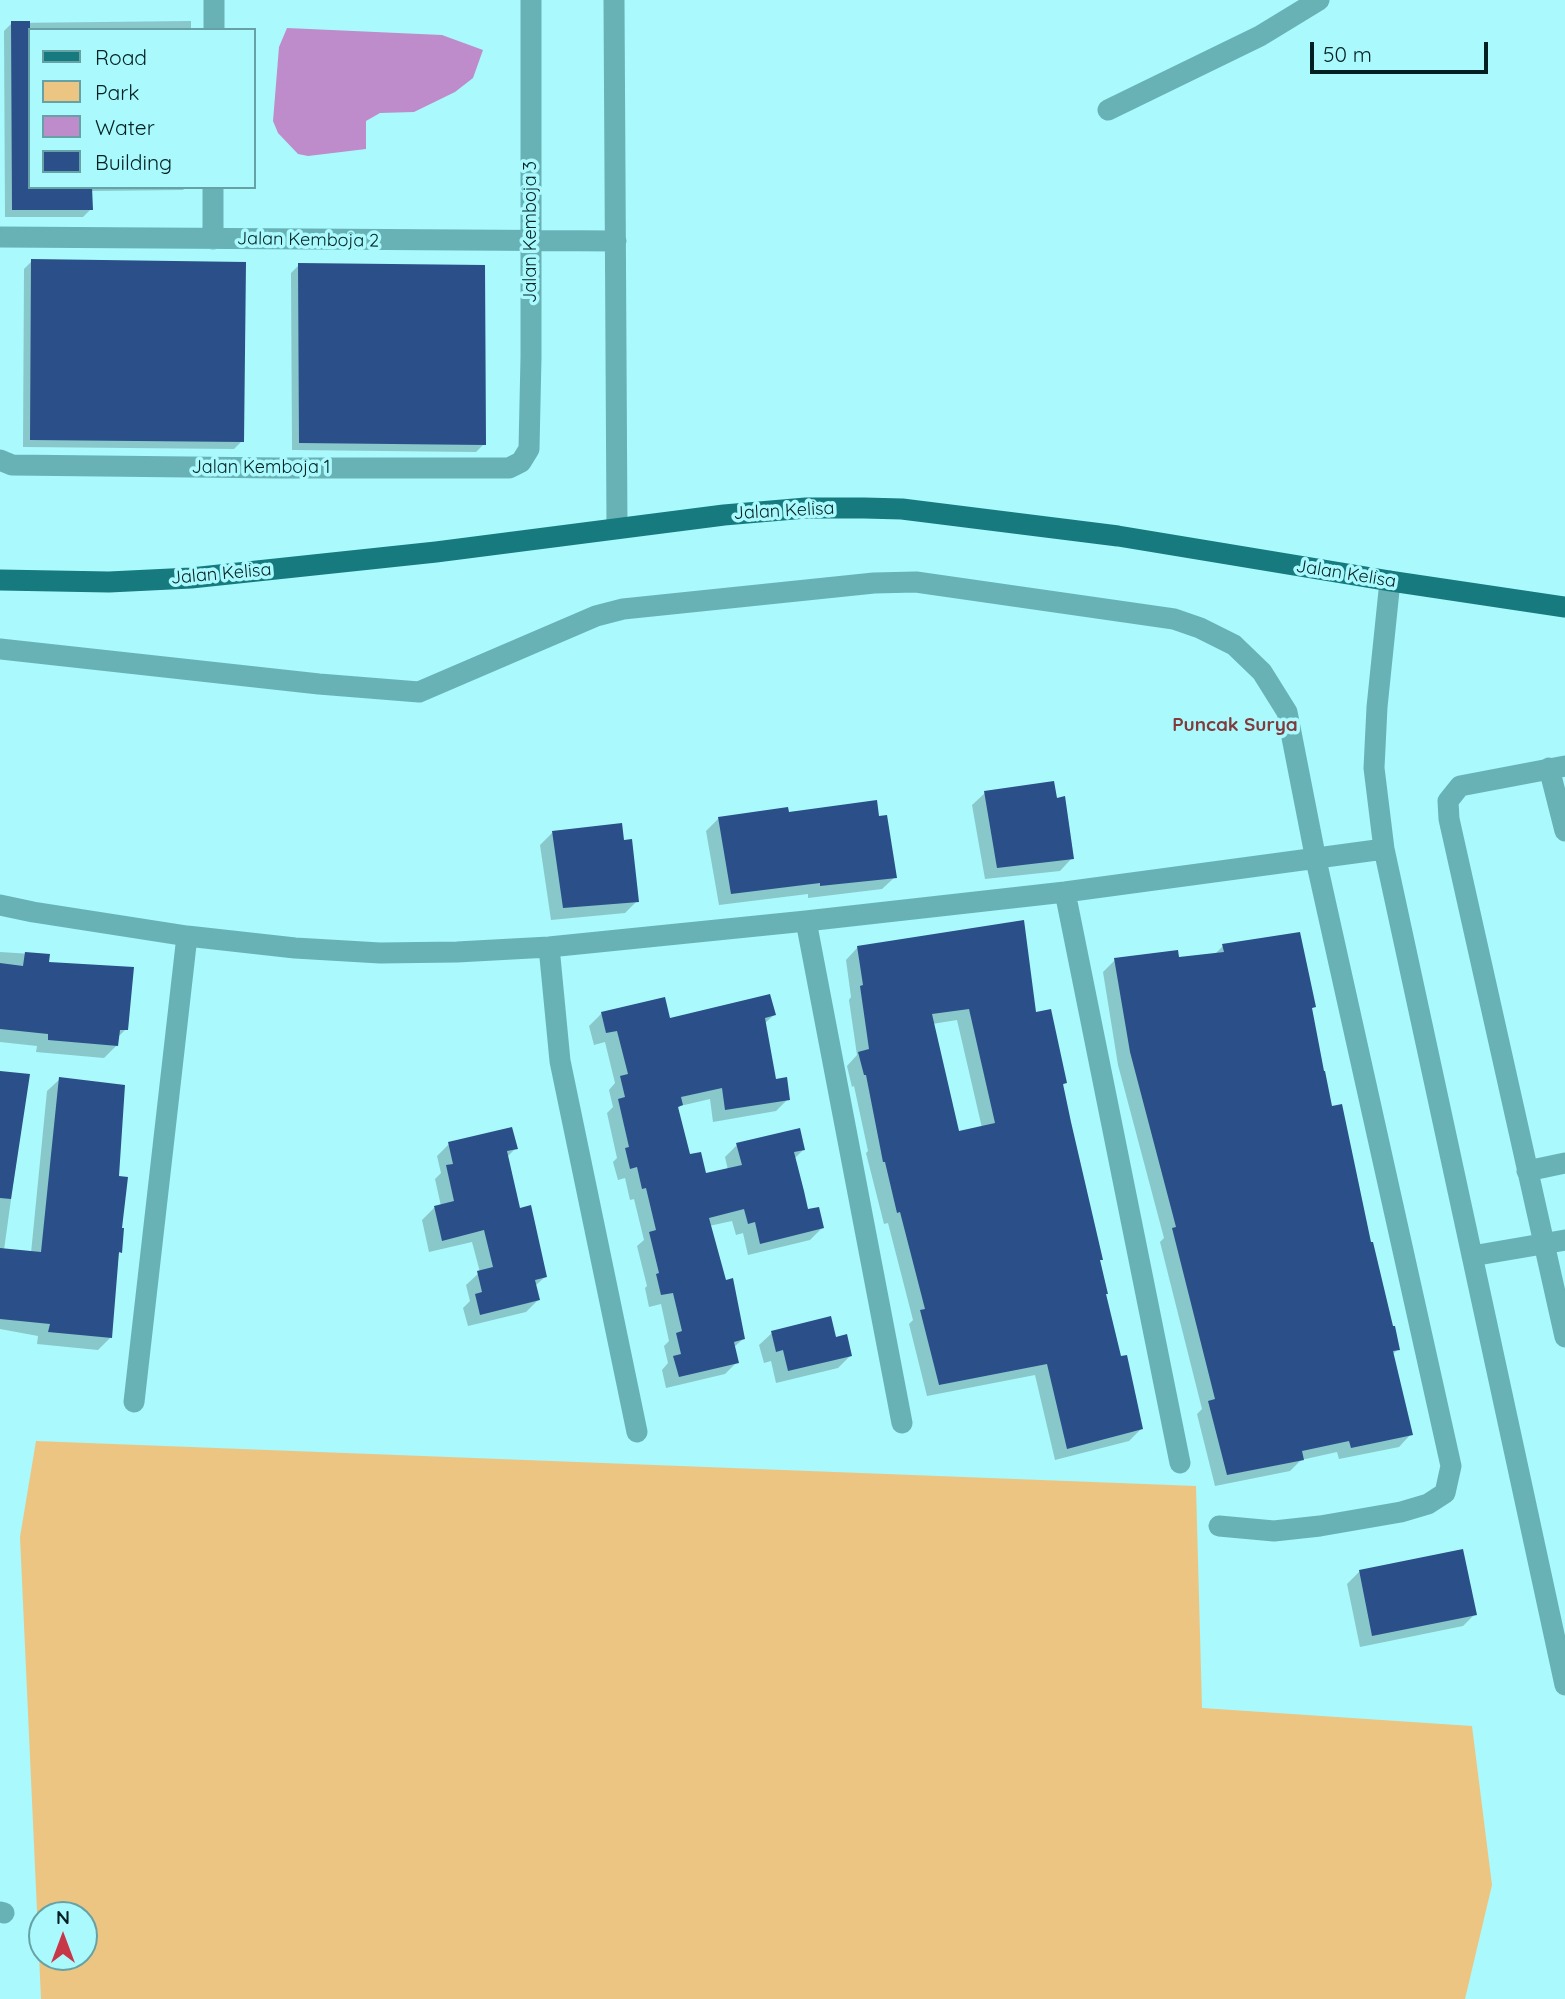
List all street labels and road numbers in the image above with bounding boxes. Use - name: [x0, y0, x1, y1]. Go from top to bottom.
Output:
- street label: Jalan Kemboja 3: [520, 161, 542, 303]
- street label: Jalan Kemboja 2: [237, 228, 379, 252]
- street label: Jalan Kemboja 1: [191, 457, 331, 479]
- street label: Jalan Kelisa: [733, 498, 835, 524]
- street label: Jalan Kelisa: [1294, 555, 1398, 593]
- street label: Jalan Kelisa: [170, 559, 272, 589]

